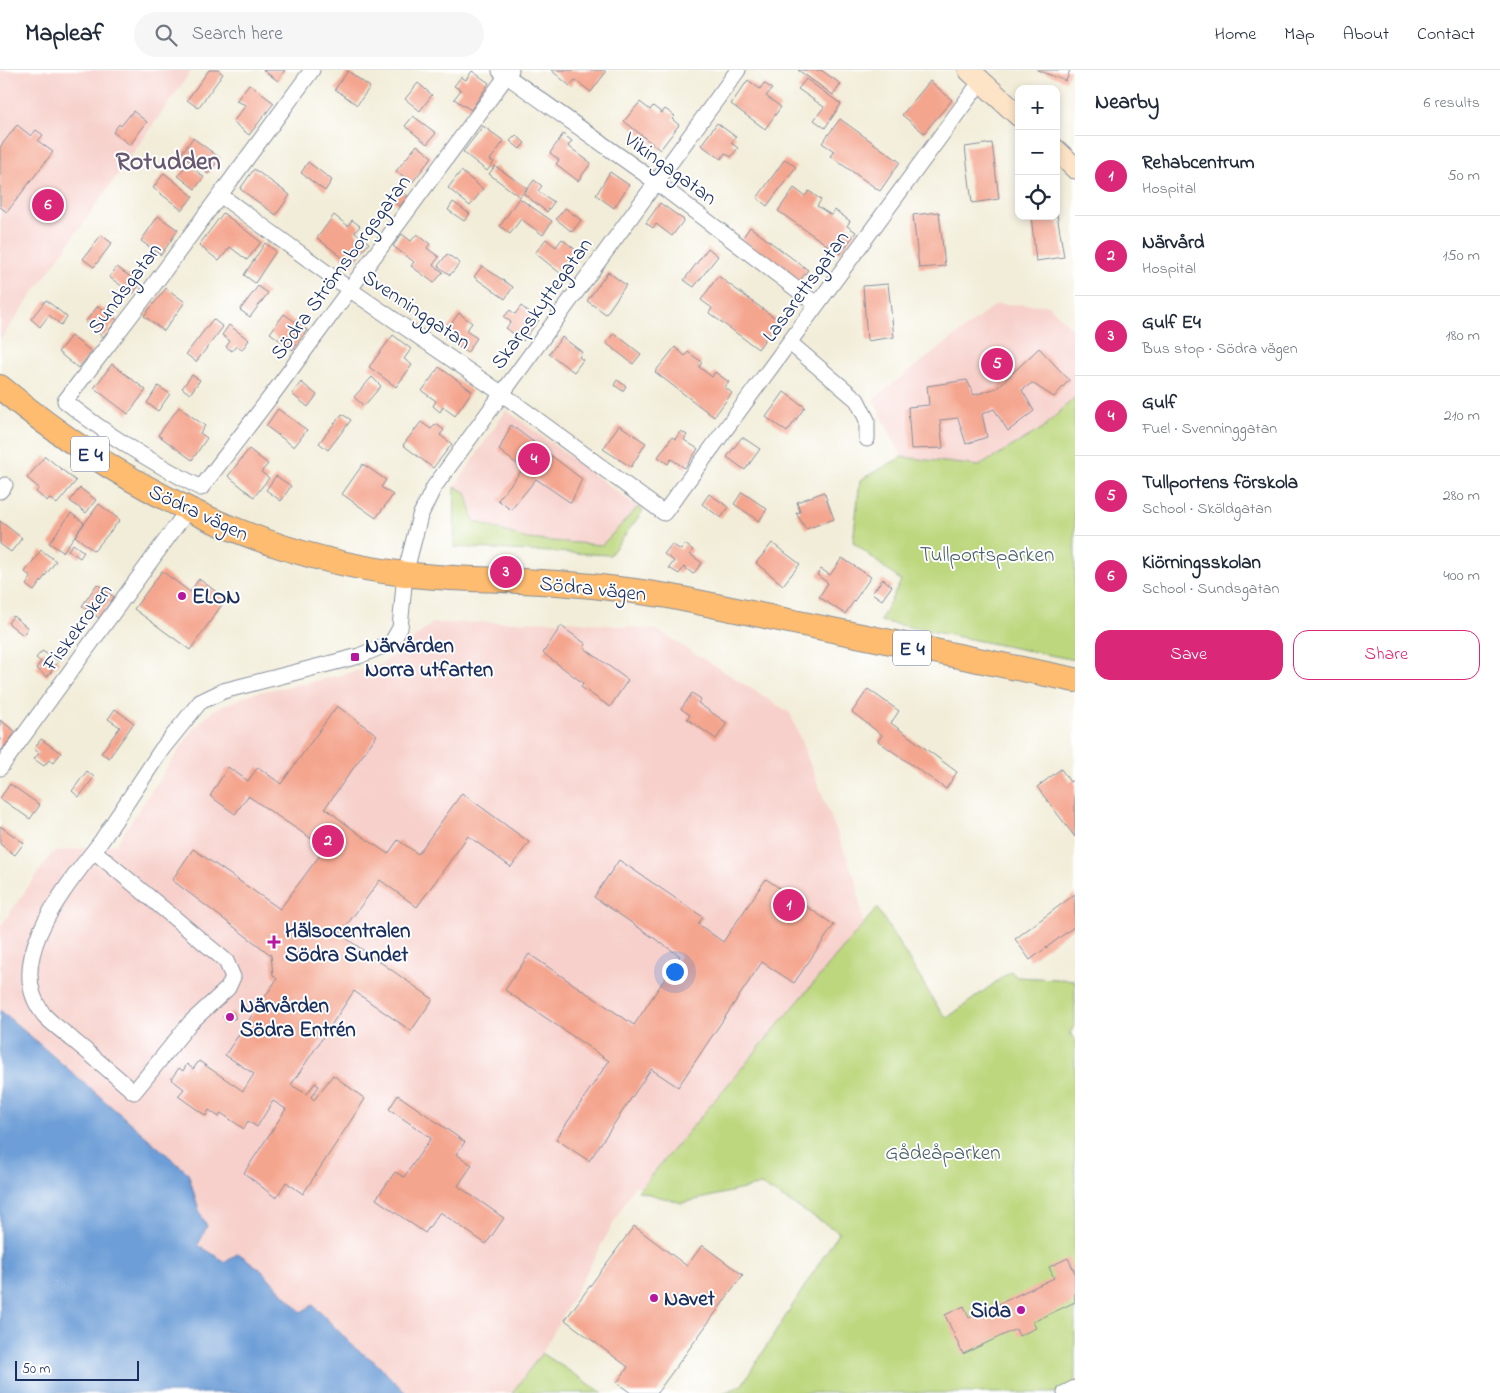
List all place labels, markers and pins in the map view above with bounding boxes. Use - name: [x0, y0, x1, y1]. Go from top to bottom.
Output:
- pin: 6: [32, 186, 64, 224]
- pin: 5: [981, 345, 1013, 383]
- pin: 4: [518, 440, 550, 478]
- pin: 3: [490, 553, 522, 591]
- place label: ELON: [192, 583, 240, 613]
- marker: ELON: [176, 590, 188, 602]
- place label: Närvården Norra utfarten: [365, 632, 493, 686]
- marker: Närvården Norra utfarten: [349, 651, 361, 663]
- pin: 2: [312, 822, 344, 860]
- pin: 1: [773, 886, 805, 924]
- place label: Hälsocentralen Södra Sundet: [285, 917, 410, 971]
- marker: Hälsocentralen Södra Sundet: [267, 935, 281, 949]
- place label: Närvården Södra Entrén: [240, 992, 356, 1046]
- marker: Närvården Södra Entrén: [224, 1011, 236, 1023]
- place label: Navet: [664, 1285, 716, 1315]
- marker: Navet: [648, 1292, 660, 1304]
- place label: Sida: [971, 1297, 1011, 1327]
- marker: Sida: [1015, 1304, 1027, 1316]

